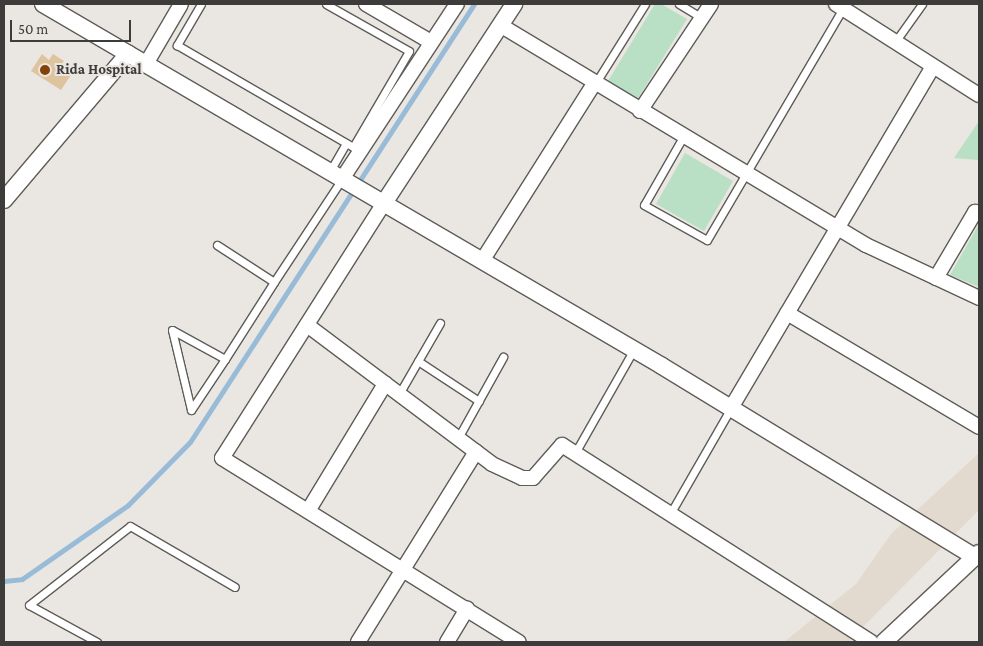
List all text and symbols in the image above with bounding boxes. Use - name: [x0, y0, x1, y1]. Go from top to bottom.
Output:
- scale bar: [12, 10, 134, 42]
- text: 50 m: [18, 21, 48, 37]
- place label: Rida Hospital: [56, 61, 142, 79]
- marker: Rida Hospital: [38, 63, 52, 77]

